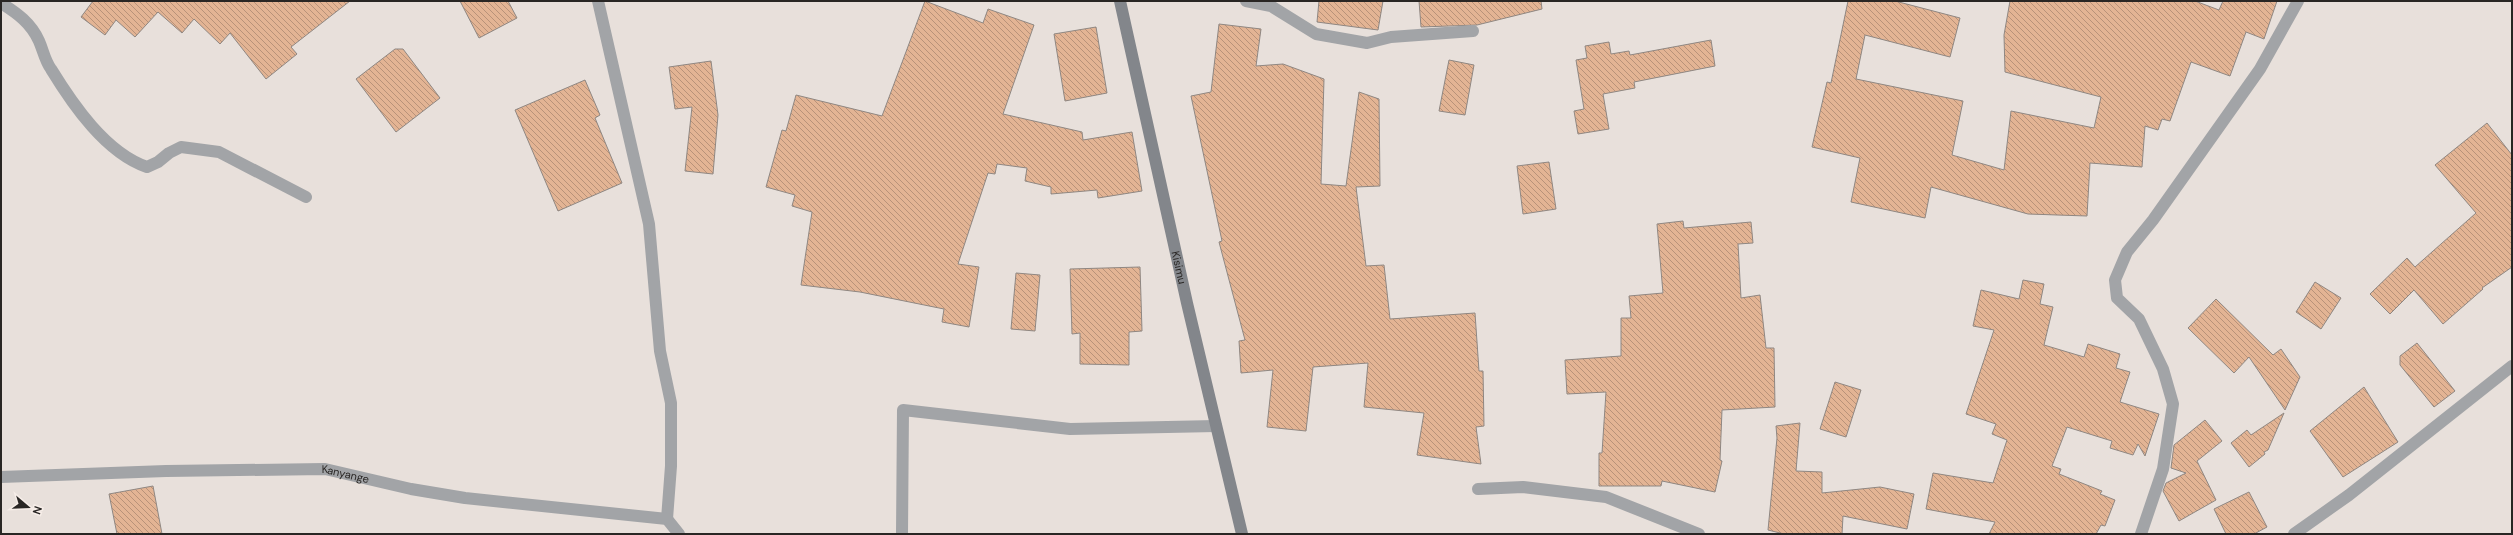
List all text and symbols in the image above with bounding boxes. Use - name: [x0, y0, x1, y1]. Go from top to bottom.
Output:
- street label: Kisimu: [1169, 250, 1190, 285]
- street label: Kanyange: [321, 462, 371, 486]
- north arrow: [8, 487, 48, 527]
- text: N: [30, 504, 45, 516]

